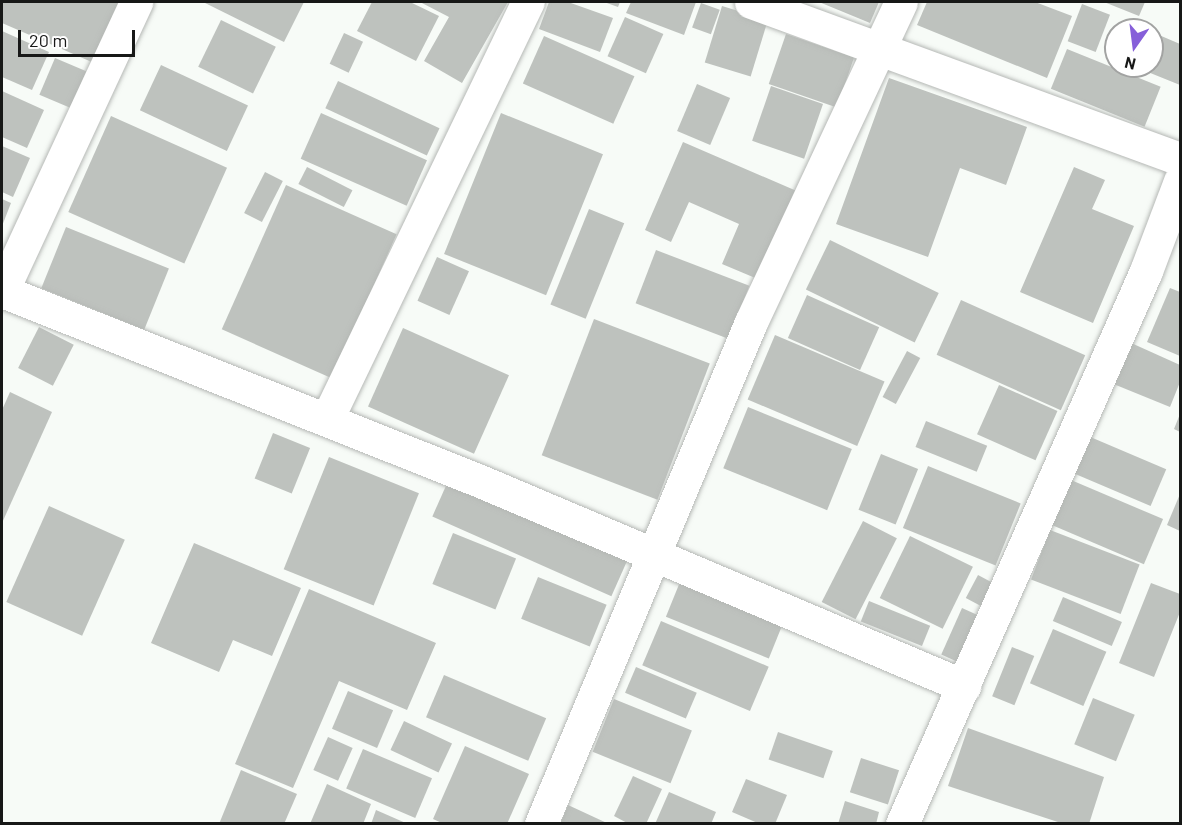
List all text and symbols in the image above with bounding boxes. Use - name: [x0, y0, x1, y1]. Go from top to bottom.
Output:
- scale bar: [21, 18, 138, 56]
- north arrow: [1104, 18, 1164, 78]
- text: 20 m: [29, 29, 67, 51]
- text: N: [1123, 54, 1137, 75]

